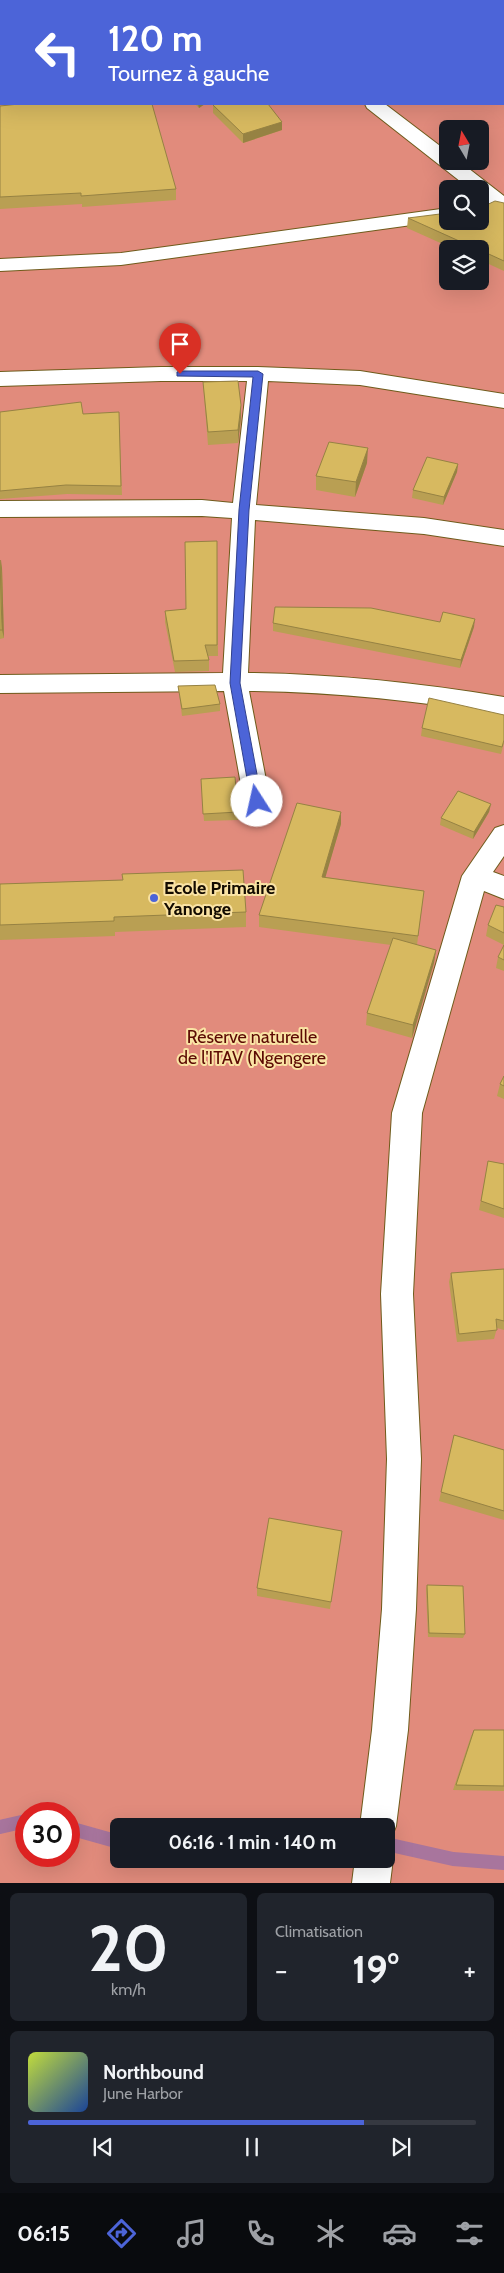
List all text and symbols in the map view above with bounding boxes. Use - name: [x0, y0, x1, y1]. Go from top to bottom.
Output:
- text: 120 m: [108, 17, 202, 60]
- icon: left: [25, 20, 90, 85]
- text: Tournez à gauche: [108, 60, 269, 87]
- north arrow: [439, 120, 489, 170]
- map controls: [439, 120, 489, 290]
- button: search: [439, 180, 489, 230]
- button: layers: [439, 240, 489, 290]
- pin: [159, 323, 201, 374]
- icon: arrive: [166, 330, 194, 358]
- position arrow: [230, 774, 282, 826]
- place label: Ecole Primaire Yanonge: [163, 877, 275, 920]
- marker: Ecole Primaire Yanonge: [148, 892, 160, 904]
- park label: Réserve naturelle de l'ITAV (Ngengere: [178, 1026, 326, 1069]
- speed limit sign: 30: [15, 1802, 80, 1867]
- text: 06:16 · 1 min · 140 m: [169, 1831, 336, 1854]
- text: 20: [88, 1908, 169, 1987]
- text: Climatisation: [275, 1922, 363, 1941]
- text: 19°: [352, 1946, 399, 1993]
- text: −: [275, 1953, 287, 1987]
- text: +: [464, 1953, 476, 1987]
- text: km/h: [111, 1980, 146, 1999]
- text: Northbound: [103, 2061, 204, 2084]
- text: June Harbor: [103, 2084, 183, 2103]
- icon: previous: [89, 2133, 117, 2161]
- icon: pause: [238, 2133, 266, 2161]
- icon: next: [387, 2133, 415, 2161]
- icon: directions: [104, 2216, 139, 2251]
- icon: music: [174, 2216, 209, 2251]
- icon: phone: [243, 2216, 278, 2251]
- icon: climate: [313, 2216, 348, 2251]
- icon: car: [382, 2216, 417, 2251]
- icon: filters: [452, 2216, 487, 2251]
- text: 06:15: [17, 2220, 70, 2247]

